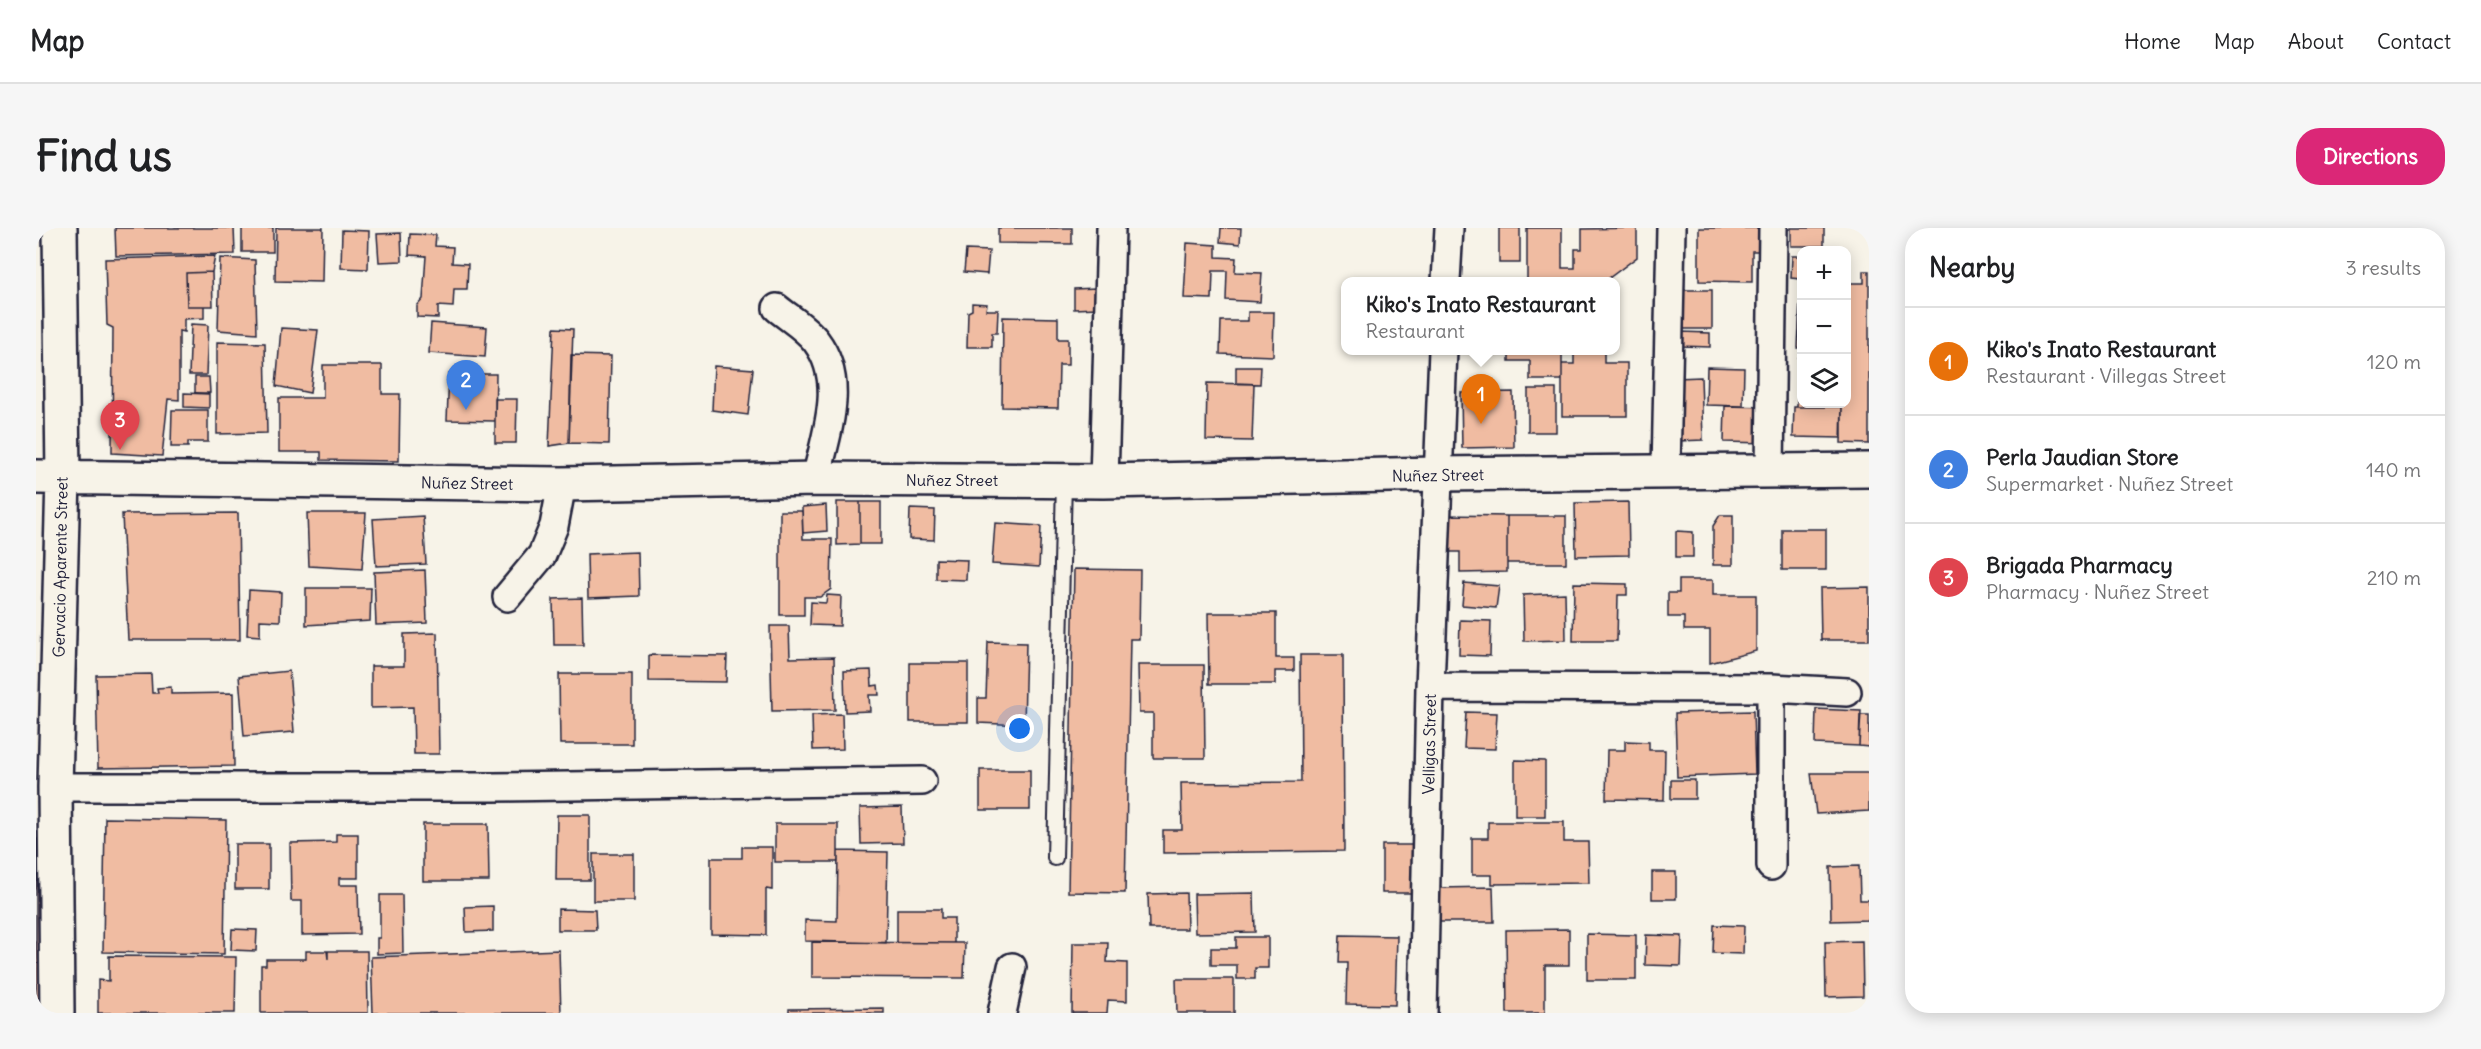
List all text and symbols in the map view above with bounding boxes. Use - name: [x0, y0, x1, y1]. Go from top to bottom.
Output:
- text: Map: [30, 23, 84, 59]
- text: Home: [2124, 28, 2181, 55]
- text: Map: [2214, 28, 2255, 55]
- text: About: [2288, 28, 2344, 55]
- text: Contact: [2377, 28, 2451, 55]
- button: Directions: [2296, 128, 2445, 185]
- text: Find us: [36, 130, 172, 182]
- map controls: [1797, 246, 1851, 408]
- button: +: [1797, 246, 1851, 300]
- text: Nearby: [1929, 251, 2015, 284]
- text: 3 results: [2345, 255, 2421, 280]
- popup: [1341, 277, 1620, 355]
- text: Kiko's Inato Restaurant: [1365, 290, 1596, 318]
- button: −: [1797, 300, 1851, 354]
- text: Restaurant: [1365, 318, 1465, 343]
- text: Kiko's Inato Restaurant: [1986, 335, 2216, 363]
- text: 1: [1945, 349, 1952, 374]
- text: 120 m: [2367, 349, 2421, 374]
- button: layers: [1797, 354, 1851, 408]
- pin: 2: [446, 360, 486, 410]
- text: Restaurant · Villegas Street: [1986, 363, 2226, 388]
- pin: 1: [1462, 374, 1500, 424]
- pin: 3: [100, 400, 140, 450]
- text: Perla Jaudian Store: [1986, 443, 2179, 471]
- text: 2: [1943, 457, 1954, 482]
- text: 140 m: [2366, 457, 2421, 482]
- street label: Nuñez Street: [1392, 464, 1485, 486]
- street label: Nuñez Street: [906, 470, 999, 490]
- text: Supermarket · Nuñez Street: [1986, 471, 2233, 496]
- street label: Nuñez Street: [421, 472, 514, 494]
- street label: Gervacio Aparente Street: [48, 476, 72, 657]
- text: Brigada Pharmacy: [1986, 551, 2173, 579]
- text: 3: [1943, 565, 1954, 590]
- text: 210 m: [2367, 565, 2421, 590]
- text: Pharmacy · Nuñez Street: [1986, 579, 2209, 604]
- street label: Velligas Street: [1418, 693, 1440, 794]
- your location: [1005, 714, 1034, 743]

